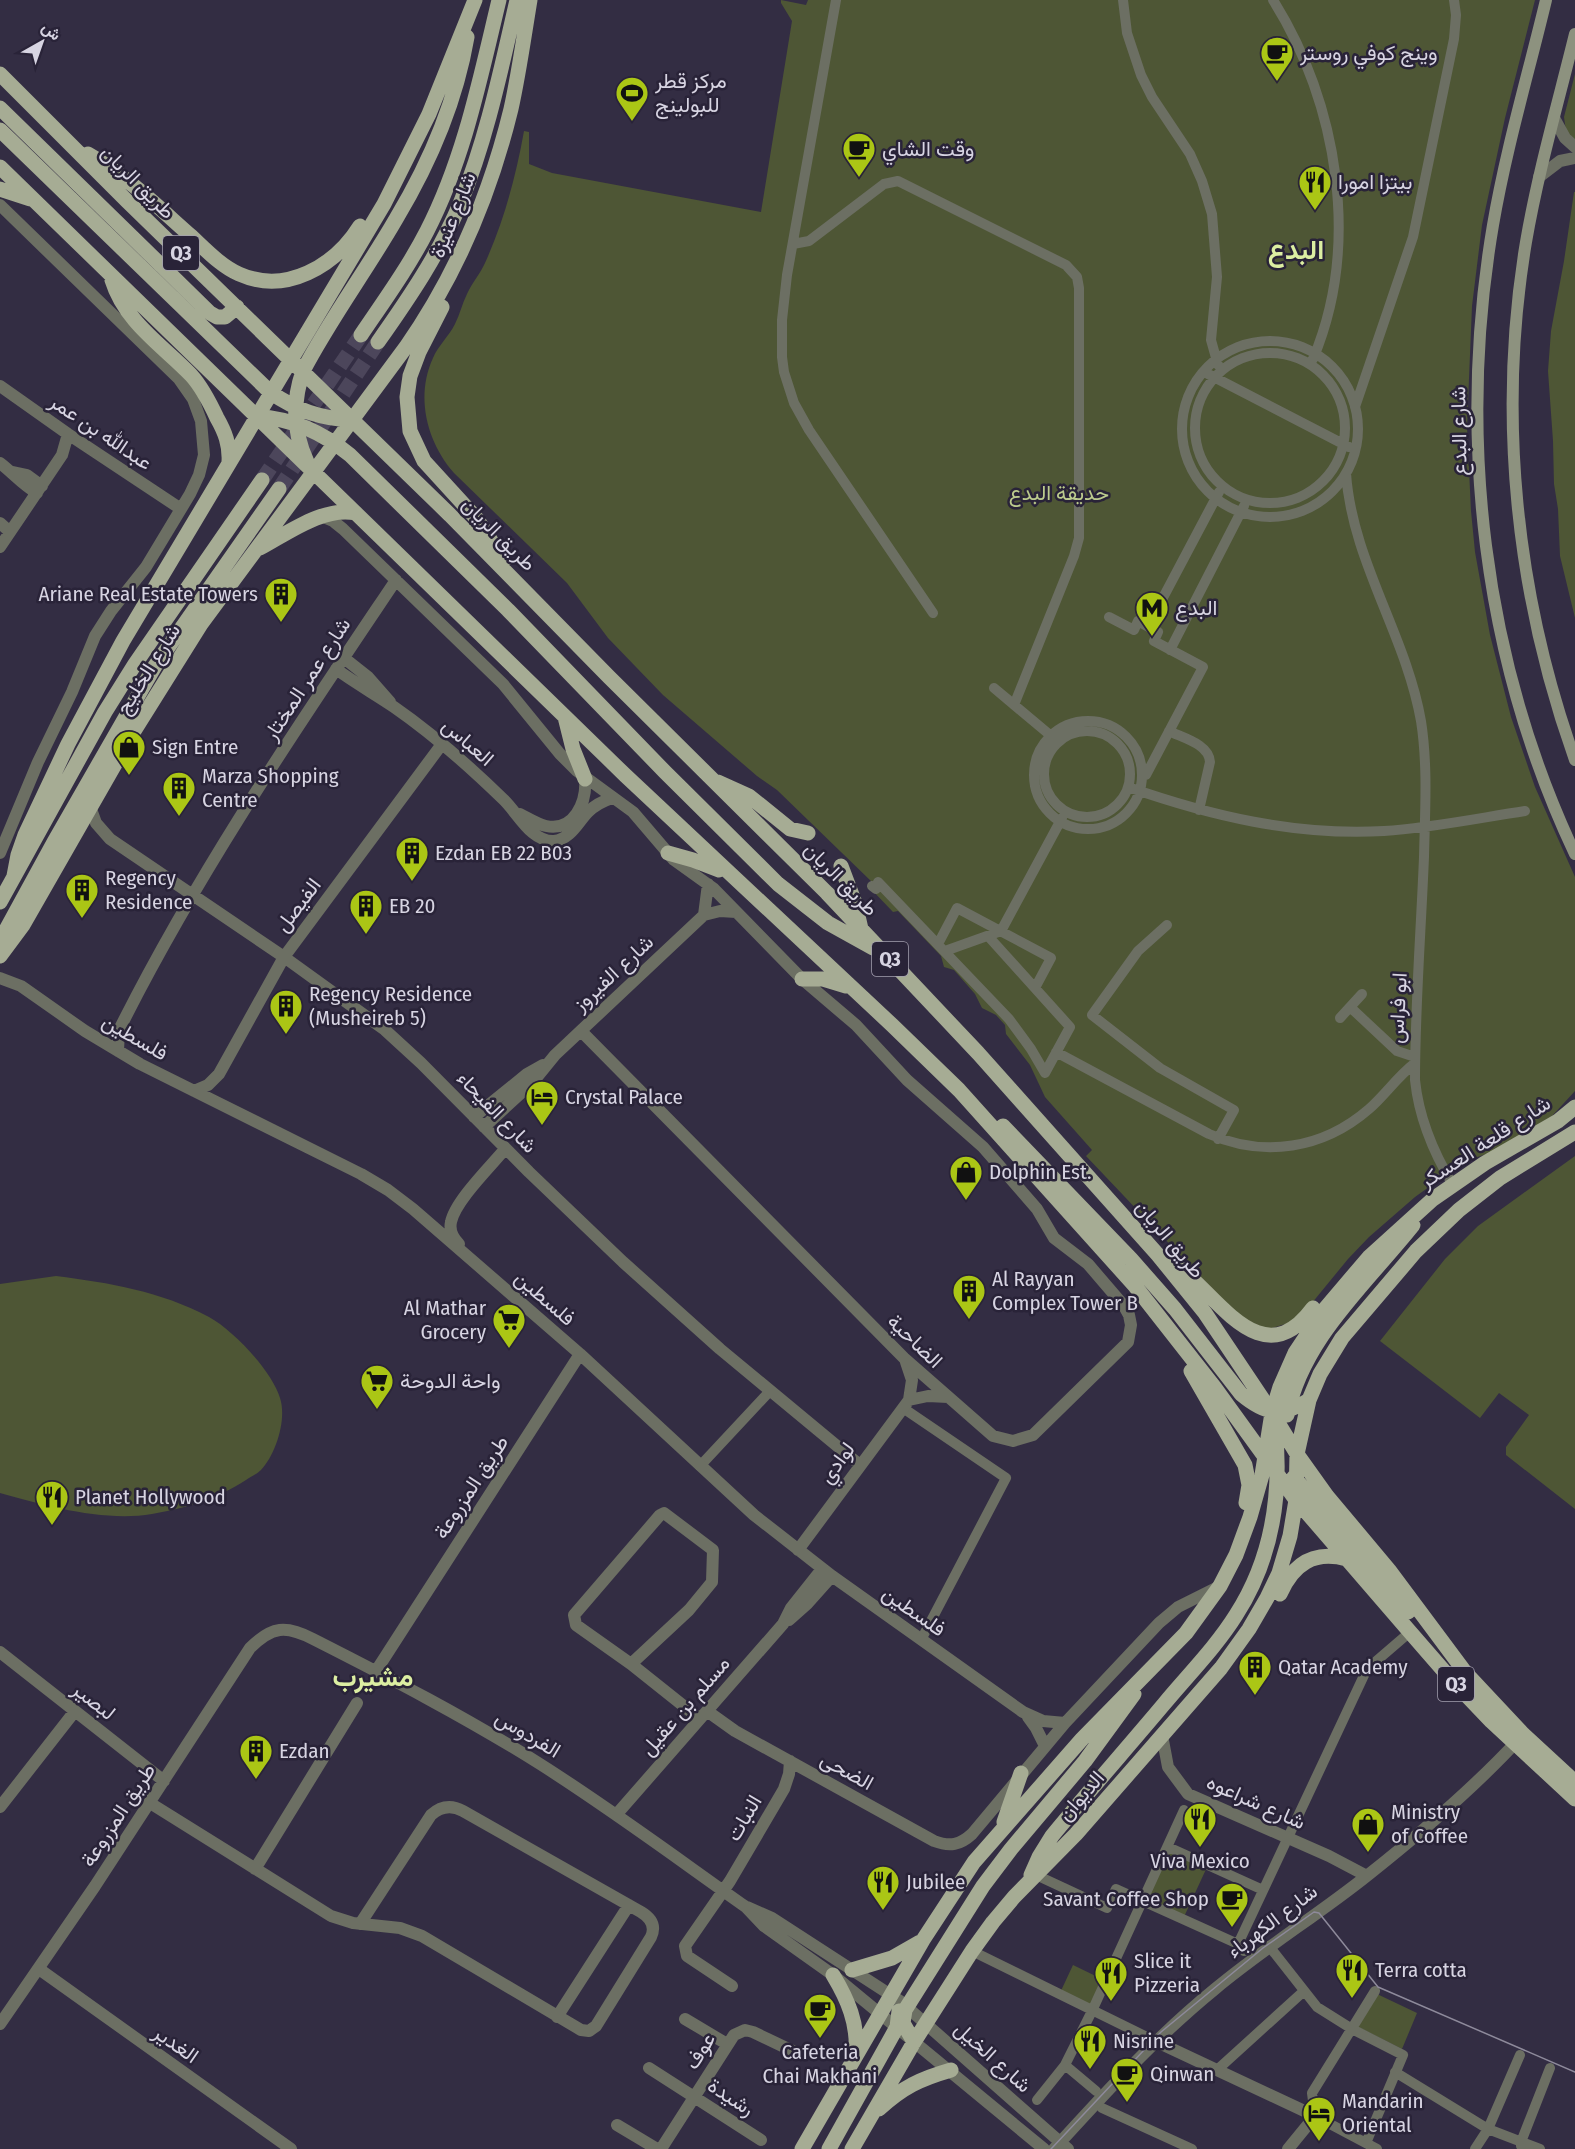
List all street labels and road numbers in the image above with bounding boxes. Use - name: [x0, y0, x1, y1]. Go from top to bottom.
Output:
- street label: طريق الريان: [95, 139, 181, 225]
- street label: شارع عنيزة: [424, 169, 483, 262]
- road number: Q3: [163, 236, 199, 270]
- street label: شارع البدع: [1445, 386, 1474, 476]
- street label: عبدالله بن عمر: [44, 388, 157, 476]
- street label: طريق الريان: [456, 491, 542, 577]
- street label: شارع عمر المختار: [257, 613, 357, 747]
- street label: شارع الخليج: [110, 619, 187, 720]
- street label: العباس: [437, 712, 499, 772]
- street label: طريق الريان: [798, 836, 884, 922]
- street label: الفيصل: [269, 873, 327, 937]
- street label: شارع الفيروز: [566, 929, 660, 1018]
- road number: Q3: [872, 942, 908, 976]
- street label: ابو فراس: [1383, 972, 1413, 1044]
- street label: فلسطين: [97, 1008, 173, 1066]
- street label: شارع الفيحاء: [451, 1065, 543, 1159]
- street label: شارع قلعة العسكر: [1414, 1090, 1556, 1195]
- street label: طريق الريان: [1130, 1194, 1210, 1284]
- street label: فلسطين: [509, 1265, 581, 1331]
- street label: الضاحية: [882, 1308, 948, 1374]
- street label: طريق المزروعة: [428, 1430, 514, 1544]
- street label: لوادي: [813, 1437, 864, 1491]
- street label: فلسطين: [877, 1580, 951, 1642]
- street label: مسلم بن عقيل: [635, 1651, 736, 1762]
- road number: Q3: [1438, 1667, 1474, 1701]
- street label: لبصير: [66, 1675, 121, 1726]
- street label: الفردوس: [490, 1704, 566, 1764]
- street label: الضحى: [816, 1746, 878, 1796]
- street label: طريق المزروعة: [75, 1758, 161, 1872]
- street label: الديوان: [1052, 1766, 1110, 1826]
- street label: شارع شراعوه: [1202, 1769, 1309, 1836]
- street label: النبات: [720, 1790, 768, 1846]
- street label: شارع الكهرباء: [1221, 1878, 1323, 1964]
- street label: شارع الخيل: [948, 2016, 1037, 2099]
- street label: الغدير: [147, 2019, 204, 2069]
- street label: عوف: [679, 2028, 721, 2074]
- street label: رشيدة: [703, 2072, 759, 2122]

